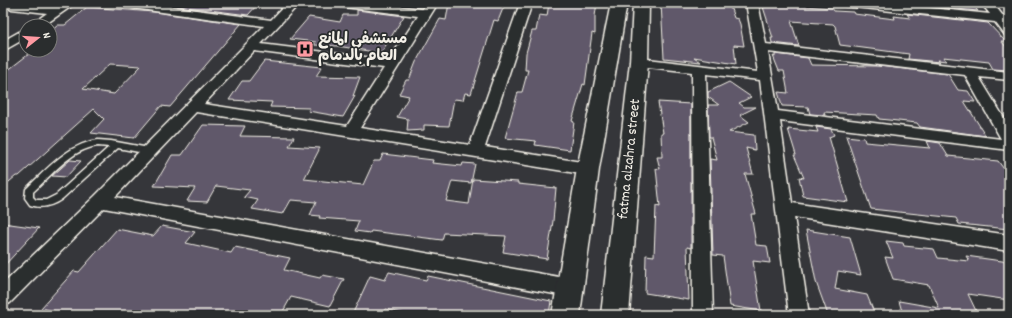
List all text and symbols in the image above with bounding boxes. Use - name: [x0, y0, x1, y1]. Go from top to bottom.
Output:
- north arrow: [18, 18, 58, 58]
- place label: مستشفى المانع العام بالدمام: [318, 29, 407, 68]
- text: N: [37, 31, 54, 41]
- hospital icon: مستشفى المانع العام بالدمام: [295, 39, 315, 59]
- street label: fatma alzahra street: [613, 97, 647, 220]

